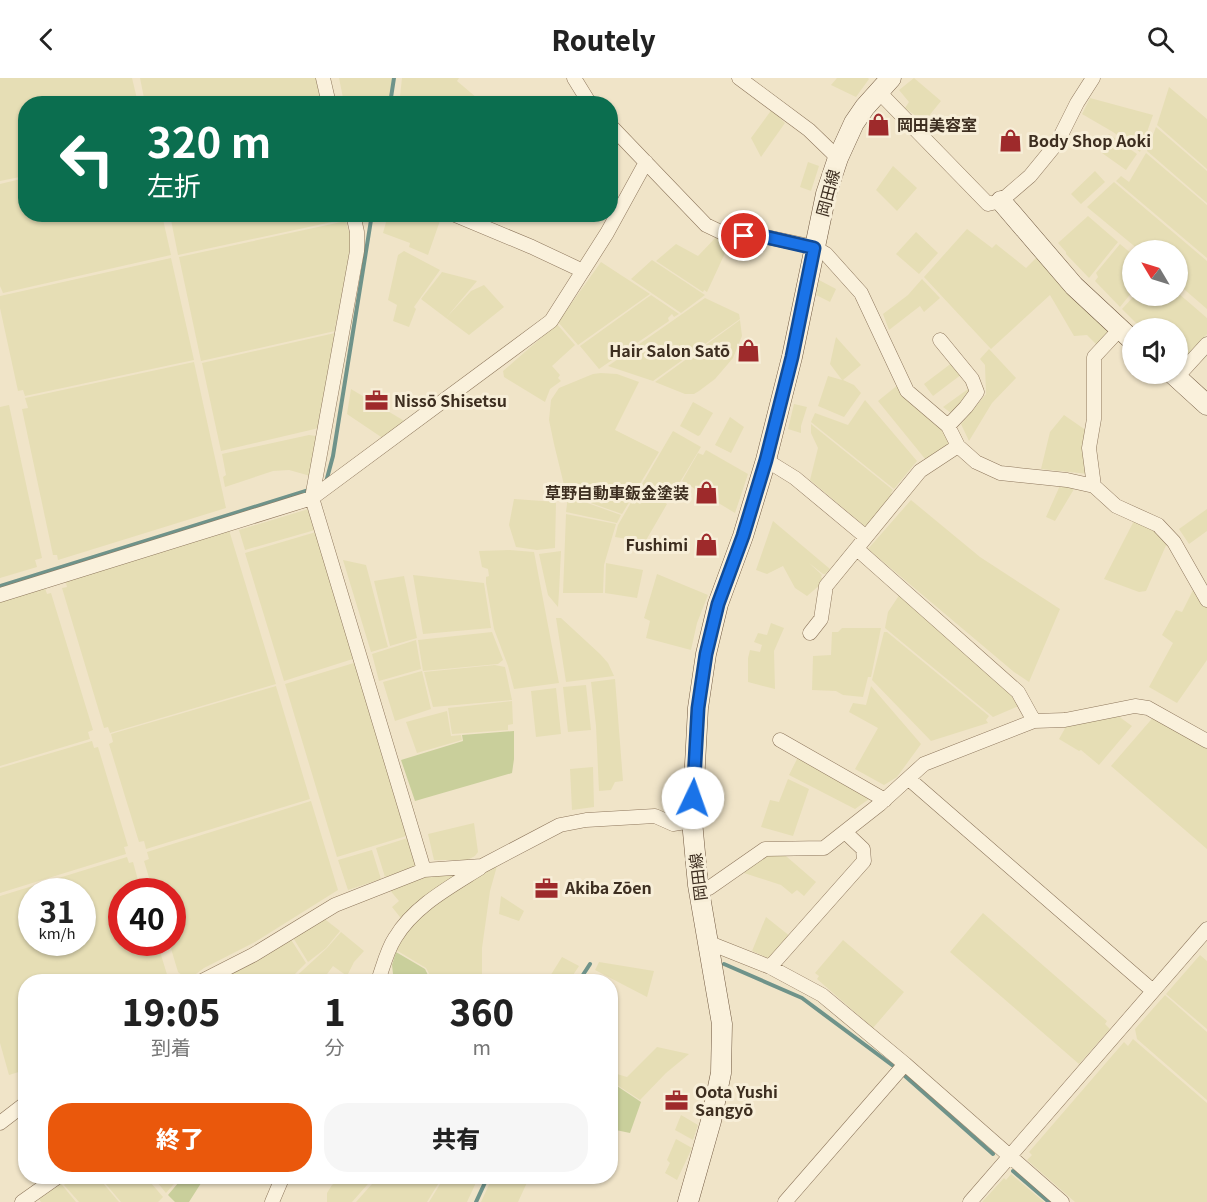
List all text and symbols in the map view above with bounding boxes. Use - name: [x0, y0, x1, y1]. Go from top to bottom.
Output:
- text: Routely: [551, 20, 656, 59]
- icon: back: [30, 23, 63, 56]
- icon: search: [1144, 23, 1177, 56]
- text: 320 m: [147, 109, 271, 170]
- shop icon: 岡田美容室: [866, 112, 892, 138]
- place label: 岡田美容室: [897, 112, 977, 136]
- icon: left: [48, 120, 126, 198]
- shop icon: Body Shop Aoki: [997, 128, 1023, 154]
- place label: Body Shop Aoki: [1028, 128, 1151, 152]
- text: 左折: [147, 165, 201, 204]
- street label: 岡田線: [809, 166, 845, 219]
- pin: [718, 210, 769, 261]
- icon: arrive: [727, 219, 760, 252]
- north arrow: [1122, 240, 1188, 306]
- map controls: [1122, 240, 1188, 384]
- button: sound: [1122, 318, 1188, 384]
- place label: Hair Salon Satō: [609, 338, 730, 362]
- shop icon: Hair Salon Satō: [735, 338, 761, 364]
- office icon: Nissō Shisetsu: [363, 388, 389, 414]
- place label: Nissō Shisetsu: [394, 388, 507, 412]
- place label: 草野自動車鈑金塗装: [545, 480, 689, 504]
- shop icon: 草野自動車鈑金塗装: [694, 480, 720, 506]
- place label: Fushimi: [626, 532, 688, 556]
- shop icon: Fushimi: [693, 532, 719, 558]
- position arrow: [661, 766, 725, 830]
- street label: 岡田線: [682, 852, 712, 902]
- office icon: Akiba Zōen: [534, 875, 560, 901]
- place label: Akiba Zōen: [564, 875, 652, 899]
- speed limit sign: 40: [108, 878, 186, 956]
- text: 31: [39, 888, 75, 932]
- text: km/h: [38, 922, 76, 943]
- text: 19:05: [122, 984, 220, 1036]
- text: 1: [324, 984, 346, 1036]
- text: 360: [449, 984, 514, 1036]
- text: 到着: [151, 1032, 191, 1061]
- text: 分: [325, 1032, 345, 1061]
- text: m: [473, 1032, 491, 1061]
- place label: Oota Yushi Sangyō: [695, 1079, 778, 1121]
- office icon: Oota Yushi Sangyō: [664, 1088, 690, 1114]
- button: 終了: [48, 1103, 312, 1172]
- button: 共有: [324, 1103, 588, 1172]

